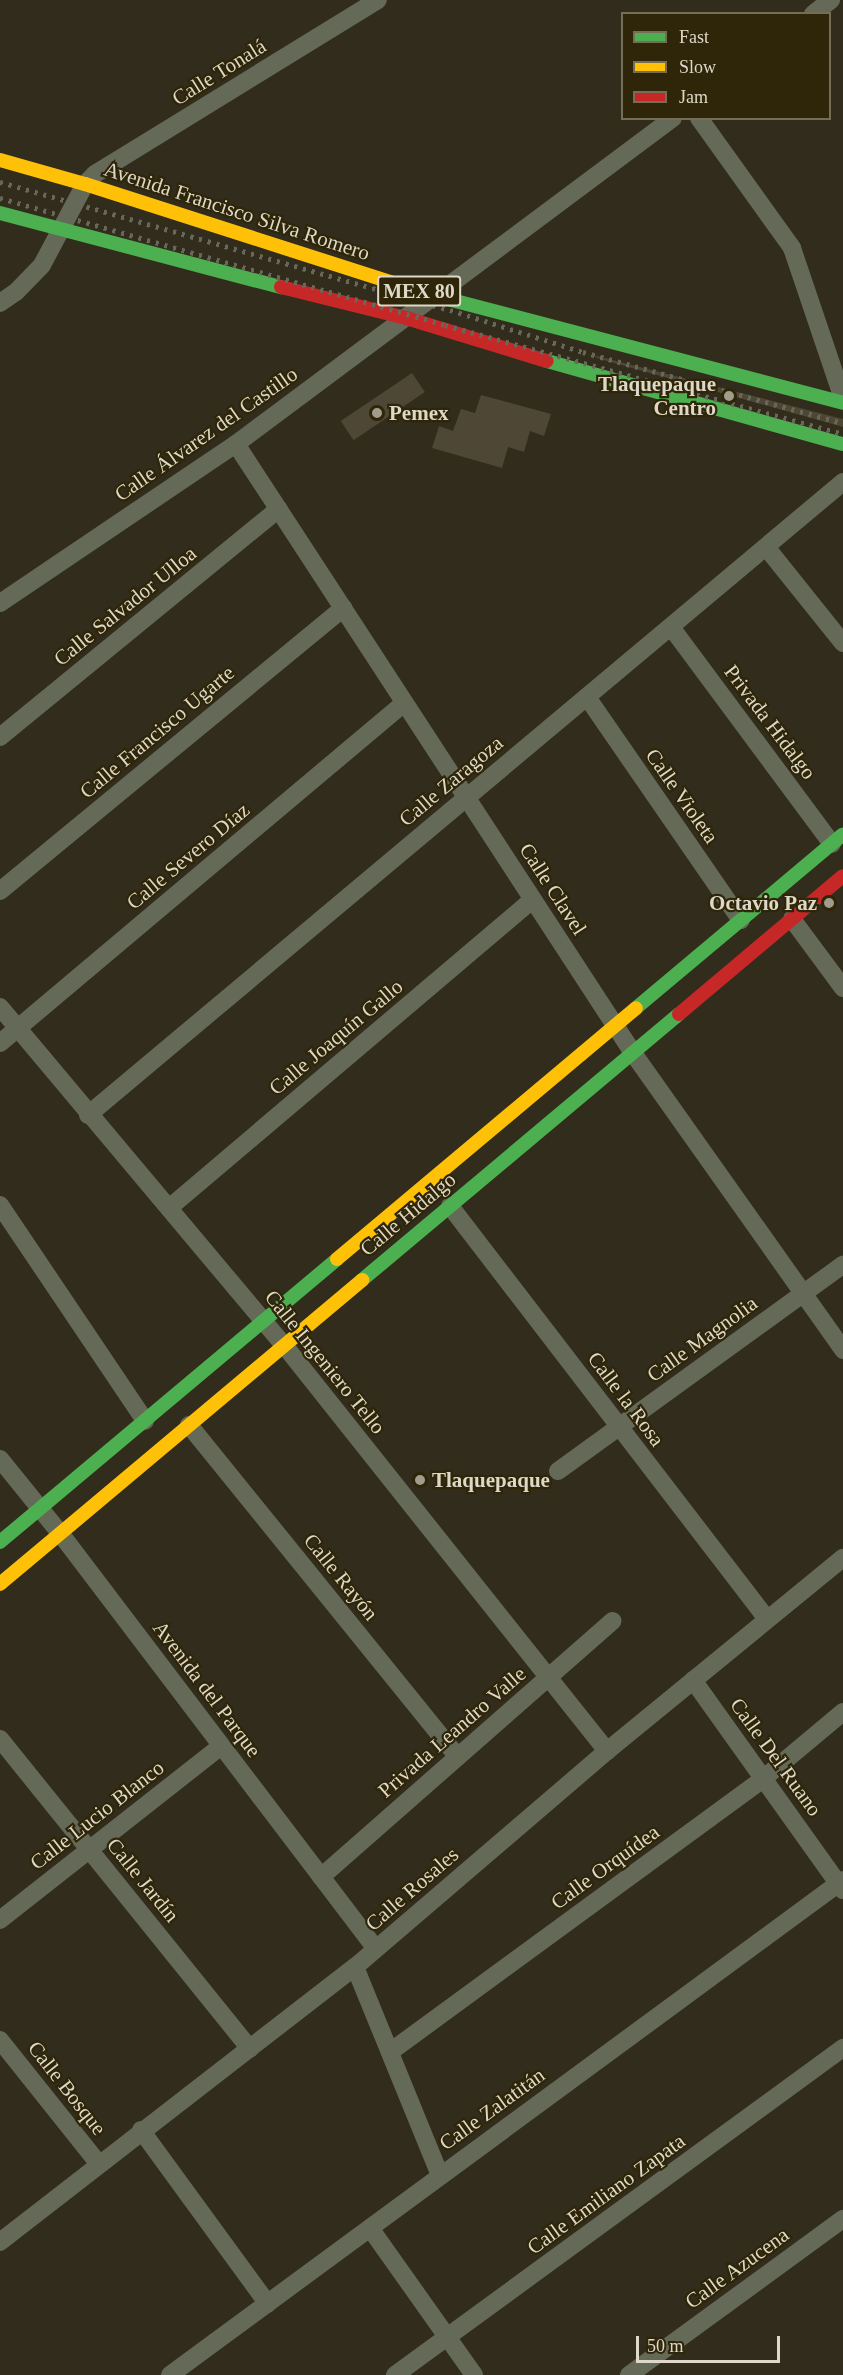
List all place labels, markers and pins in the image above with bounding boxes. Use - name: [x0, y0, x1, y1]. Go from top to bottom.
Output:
- place label: Tlaquepaque Centro: [598, 371, 716, 421]
- marker: Tlaquepaque Centro: [720, 387, 738, 405]
- place label: Pemex: [389, 400, 448, 426]
- marker: Pemex: [370, 406, 384, 420]
- place label: Octavio Paz: [709, 890, 817, 916]
- marker: Octavio Paz: [822, 896, 836, 910]
- place label: Tlaquepaque: [432, 1467, 550, 1493]
- marker: Tlaquepaque: [413, 1473, 427, 1487]

